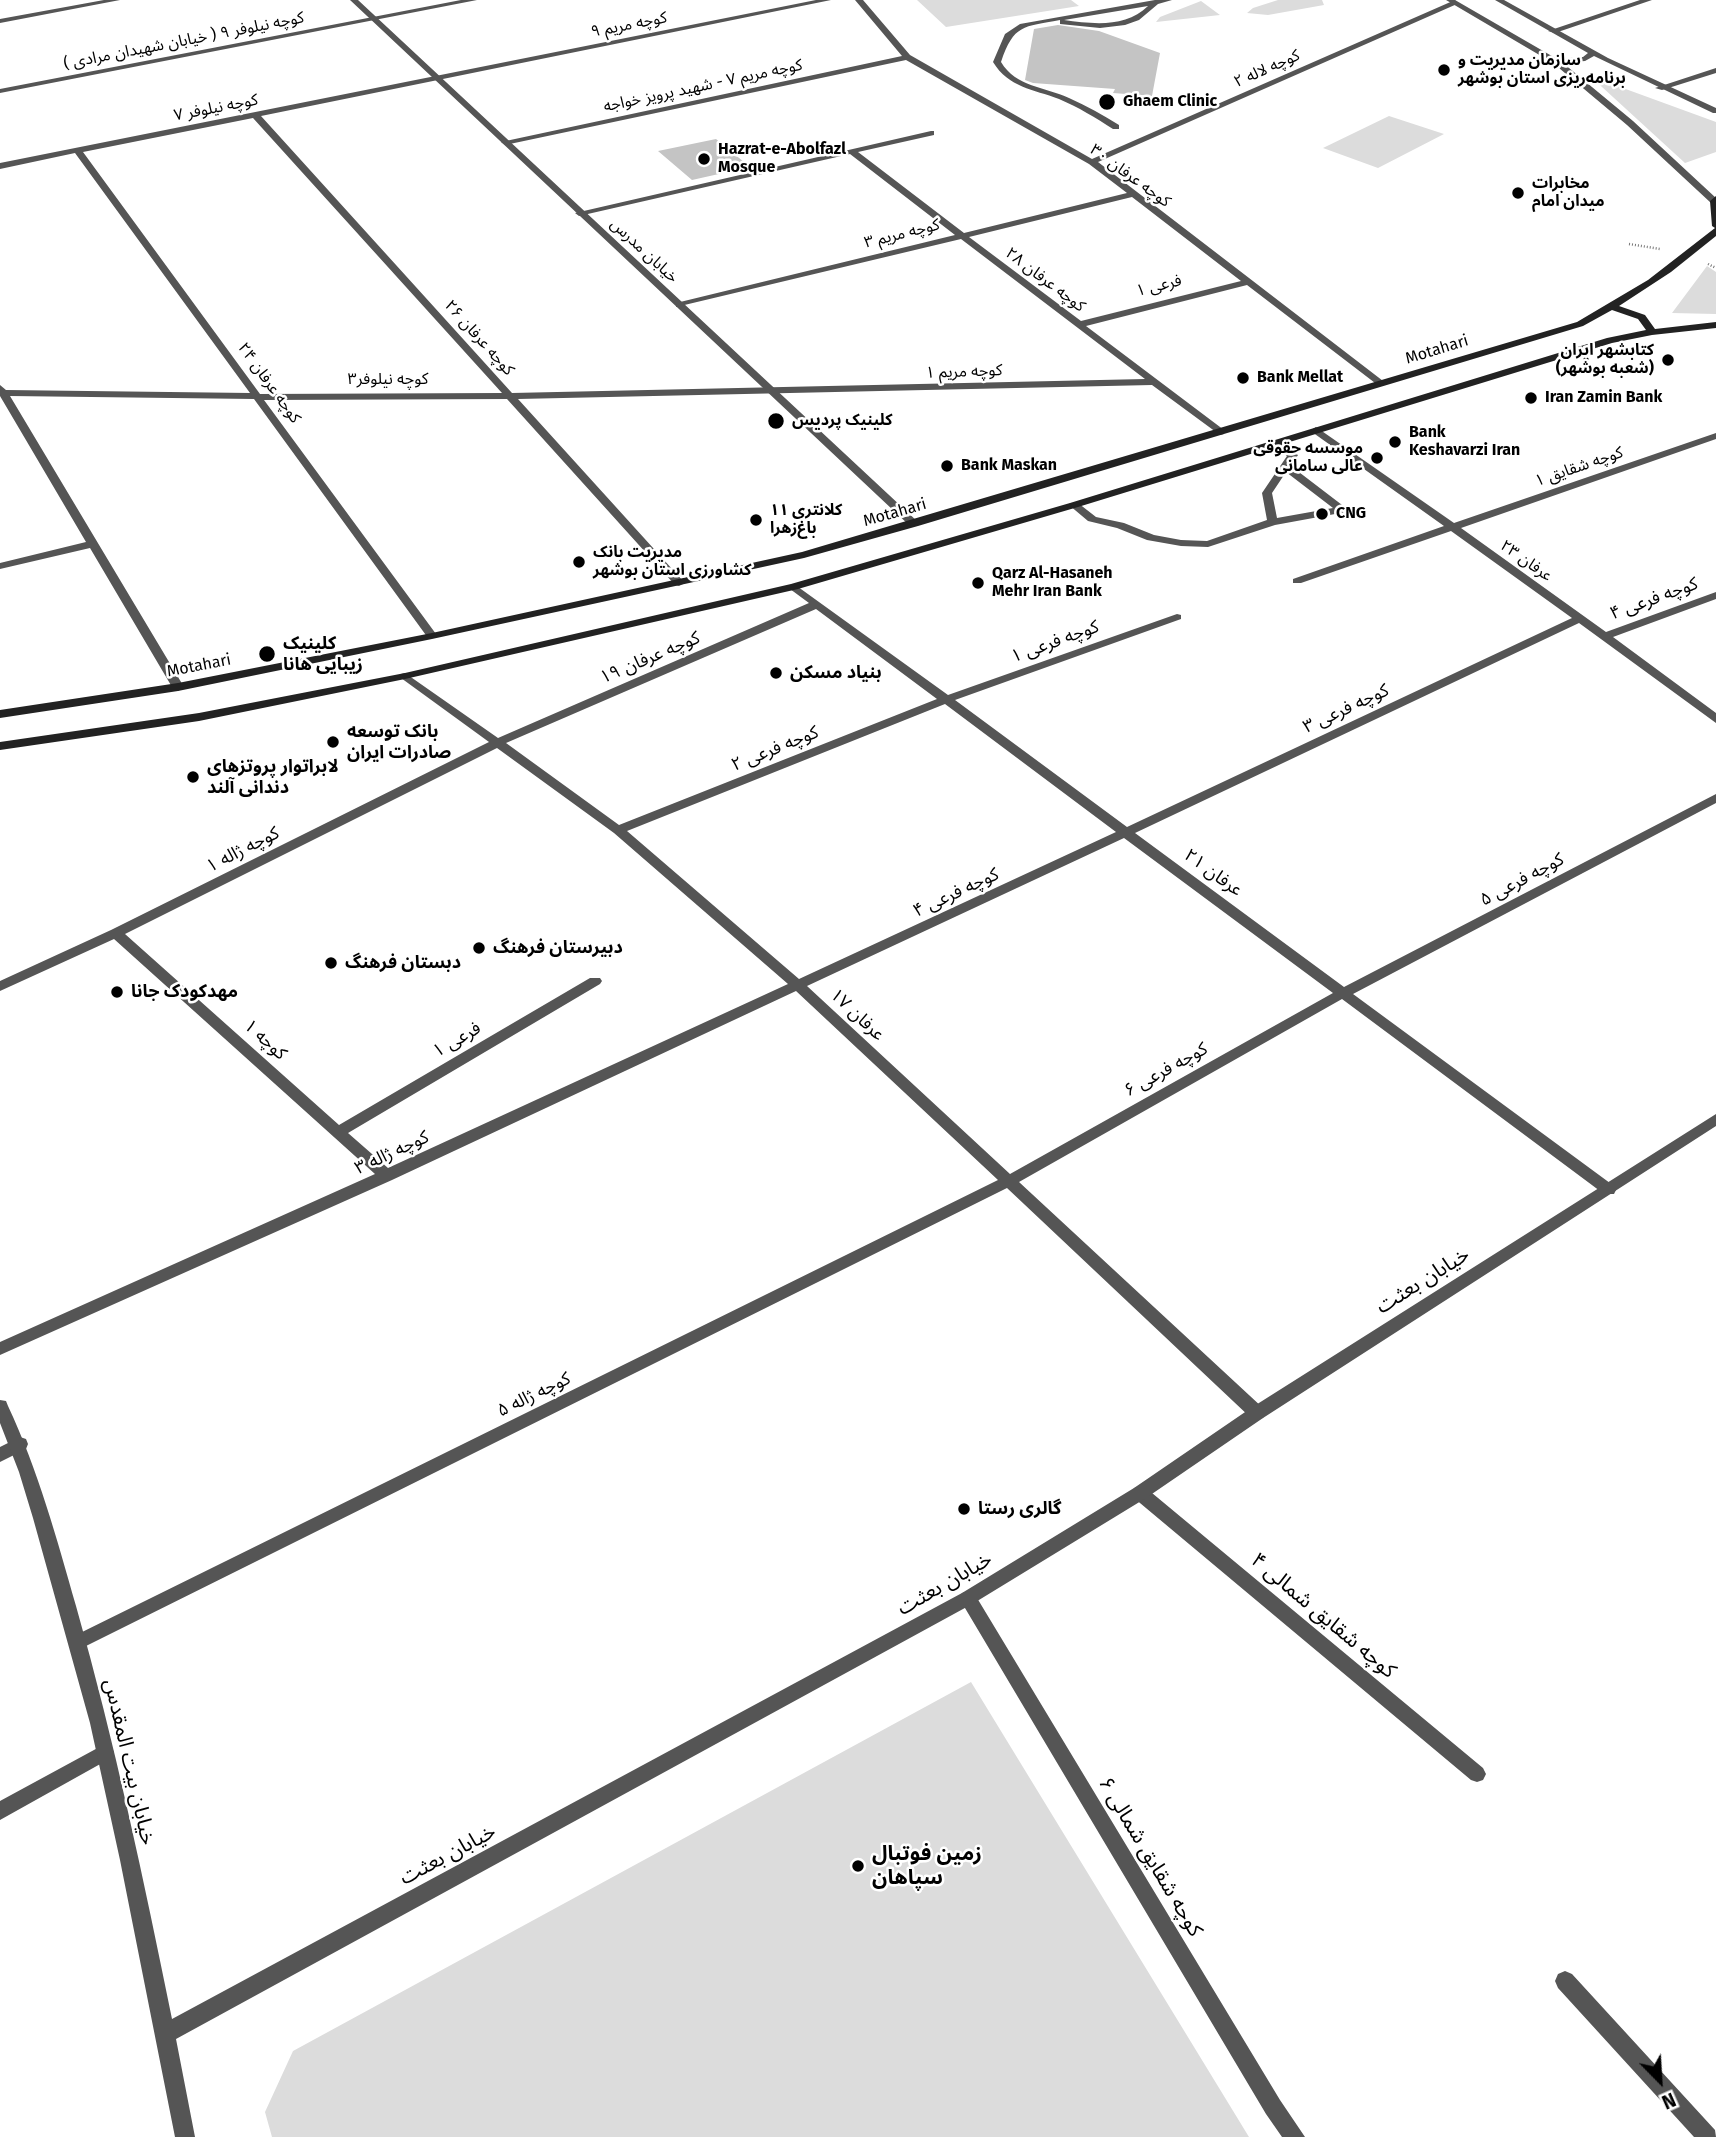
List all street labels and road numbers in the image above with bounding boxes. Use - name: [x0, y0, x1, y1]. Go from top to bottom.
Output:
- street label: کوچه نیلوفر ۹ ( خیابان شهیدان مرادی ): [62, 8, 306, 74]
- street label: کوچه مریم ۹: [589, 8, 669, 42]
- street label: کوچه لاله ۲: [1231, 46, 1303, 92]
- street label: کوچه مریم ۷ - شهید پرویز خواجه: [602, 56, 804, 116]
- street label: کوچه نیلوفر ۷: [172, 90, 260, 126]
- street label: کوچه عرفان ۳۰: [1086, 140, 1174, 212]
- street label: خیابان مدرس: [606, 215, 682, 287]
- street label: کوچه مریم ۳: [862, 215, 942, 253]
- street label: کوچه عرفان ۲۸: [1001, 244, 1089, 316]
- street label: فرعی ۱: [1134, 271, 1184, 301]
- street label: کوچه عرفان ۲۶: [440, 296, 518, 380]
- street label: Motahari: [1403, 331, 1471, 369]
- street label: کوچه عرفان ۲۴: [233, 339, 305, 427]
- street label: کوچه مریم ۱: [925, 361, 1003, 383]
- street label: کوچه نیلوفر۳: [348, 370, 428, 390]
- street label: کوچه شقایق ۱: [1532, 443, 1626, 491]
- street label: Motahari: [861, 495, 929, 531]
- street label: عرفان ۲۳: [1496, 536, 1556, 586]
- street label: کوچه فرعی ۴: [1607, 573, 1701, 625]
- street label: کوچه فرعی ۱: [1008, 616, 1102, 668]
- street label: کوچه عرفان ۱۹: [597, 627, 703, 689]
- street label: Motahari: [165, 650, 233, 682]
- street label: کوچه فرعی ۳: [1300, 680, 1392, 738]
- street label: کوچه فرعی ۲: [728, 722, 822, 776]
- street label: کوچه ژاله ۱: [203, 822, 283, 878]
- street label: عرفان ۲۱: [1180, 845, 1246, 901]
- street label: کوچه فرعی ۵: [1476, 849, 1568, 911]
- street label: کوچه فرعی ۴: [910, 864, 1002, 922]
- street label: عرفان ۱۷: [825, 984, 889, 1046]
- street label: کوچه ۱: [239, 1015, 291, 1065]
- street label: فرعی ۱: [429, 1018, 485, 1062]
- street label: کوچه فرعی ۶: [1120, 1038, 1212, 1102]
- street label: کوچه ژاله ۳: [352, 1127, 432, 1179]
- street label: خیابان بعثت: [1372, 1242, 1474, 1320]
- street label: کوچه ژاله ۵: [494, 1368, 574, 1422]
- street label: خیابان بعثت: [893, 1547, 997, 1621]
- street label: کوچه شقایق شمالی ۴: [1245, 1548, 1401, 1684]
- street label: خیابان بیت المقدس: [98, 1677, 160, 1847]
- street label: کوچه شقایق شمالی ۶: [1092, 1773, 1208, 1941]
- street label: خیابان بعثت: [396, 1819, 500, 1891]

